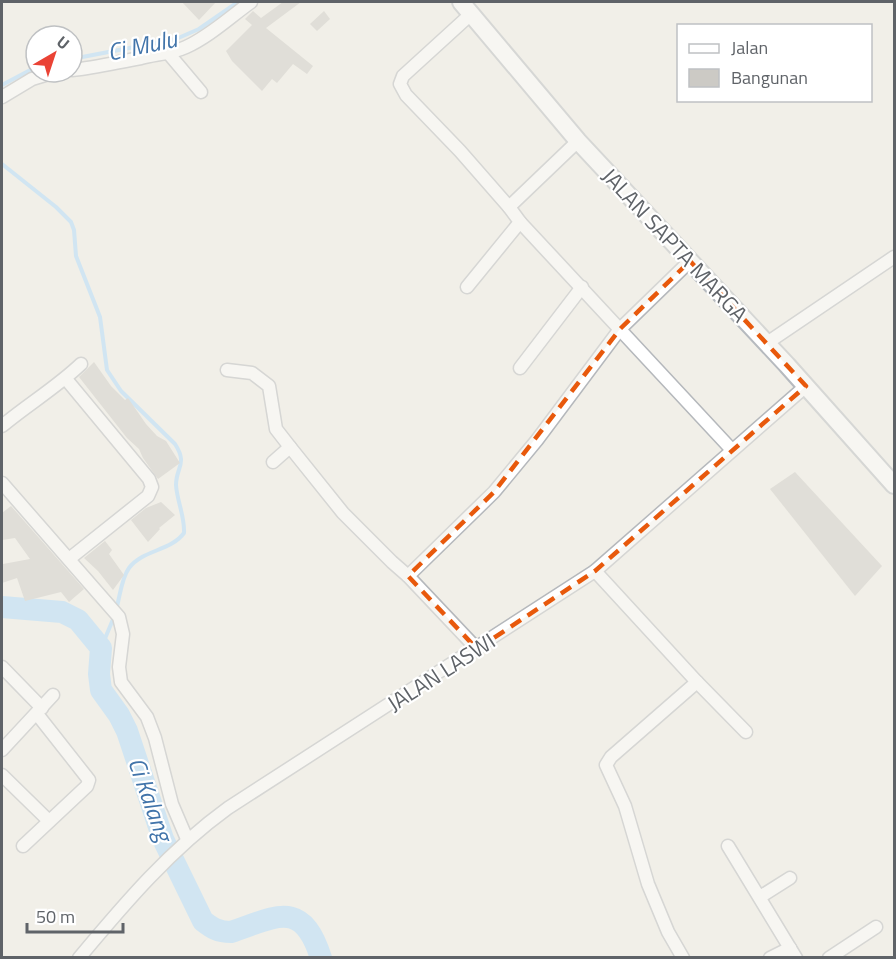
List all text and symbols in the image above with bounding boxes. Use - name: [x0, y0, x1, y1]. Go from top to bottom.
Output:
- water label: Ci Mulu: [104, 20, 182, 70]
- north arrow: [24, 24, 84, 84]
- legend: [677, 24, 872, 102]
- text: U: [52, 30, 75, 55]
- text: Jalan: [731, 34, 768, 61]
- text: Bangunan: [731, 64, 808, 91]
- street label: JALAN SAPTA MARGA: [594, 160, 756, 330]
- street label: JALAN LASWI: [380, 624, 502, 720]
- water label: Ci Kalang: [119, 752, 184, 848]
- scale bar: [27, 896, 123, 934]
- text: 50 m: [36, 903, 75, 930]

